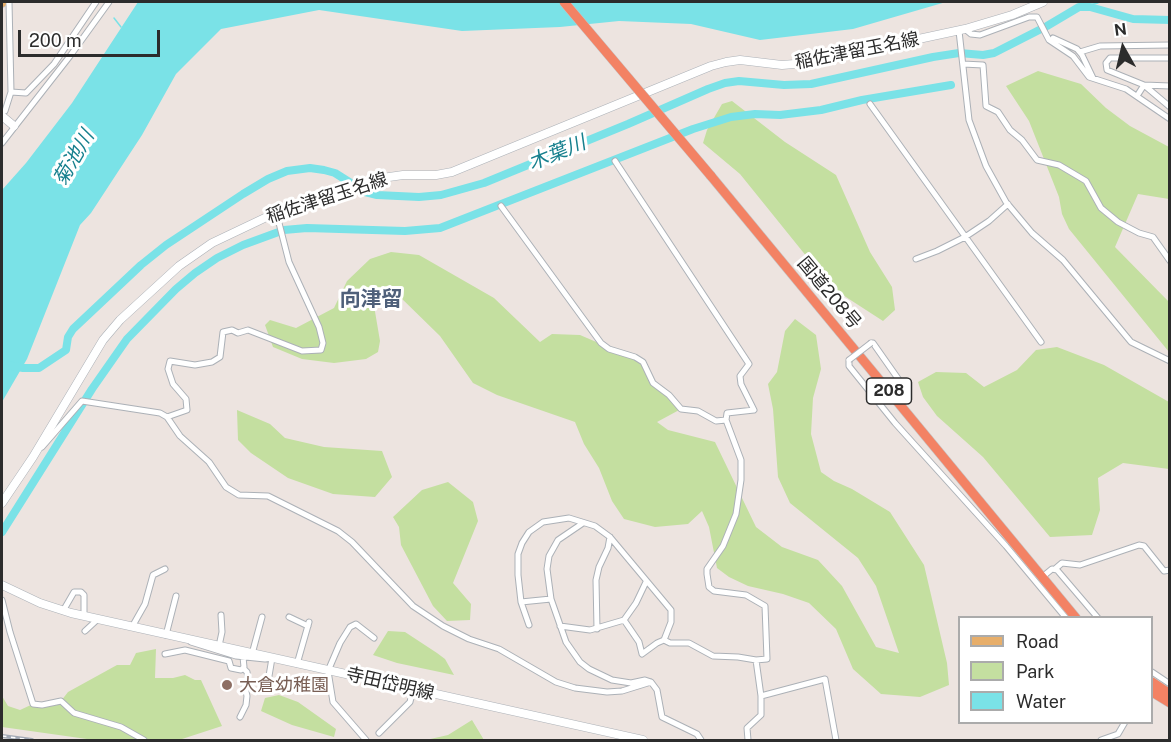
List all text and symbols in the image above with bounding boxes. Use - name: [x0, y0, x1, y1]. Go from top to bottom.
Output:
- scale bar: [21, 18, 164, 56]
- north arrow: [1093, 18, 1153, 78]
- text: N: [1113, 19, 1128, 40]
- street label: 稲佐津留玉名線: [793, 28, 921, 74]
- text: 200 m: [29, 30, 82, 51]
- water label: 菊池川: [49, 126, 99, 190]
- water label: 木葉川: [525, 131, 589, 175]
- street label: 稲佐津留玉名線: [264, 168, 390, 228]
- street label: 国道208号: [793, 253, 865, 333]
- district label: 向津留: [340, 287, 402, 313]
- road number: 208: [866, 378, 912, 404]
- legend: [958, 616, 1153, 724]
- text: Road: [1016, 631, 1059, 652]
- text: Park: [1016, 661, 1054, 682]
- street label: 寺田岱明線: [344, 663, 436, 705]
- place label: 大倉幼稚園: [239, 674, 329, 696]
- marker: 大倉幼稚園: [220, 678, 234, 692]
- text: Water: [1016, 691, 1066, 712]

